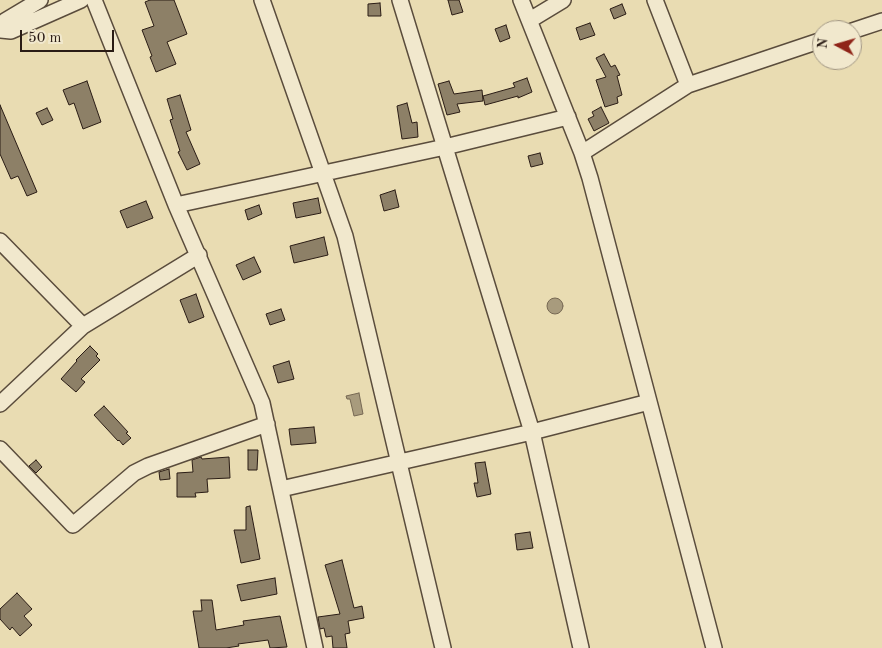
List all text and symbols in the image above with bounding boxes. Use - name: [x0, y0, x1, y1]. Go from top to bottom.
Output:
- scale bar: [22, 20, 116, 52]
- north arrow: [812, 20, 862, 70]
- text: 50 m: [28, 31, 62, 46]
- text: N: [816, 37, 831, 50]

